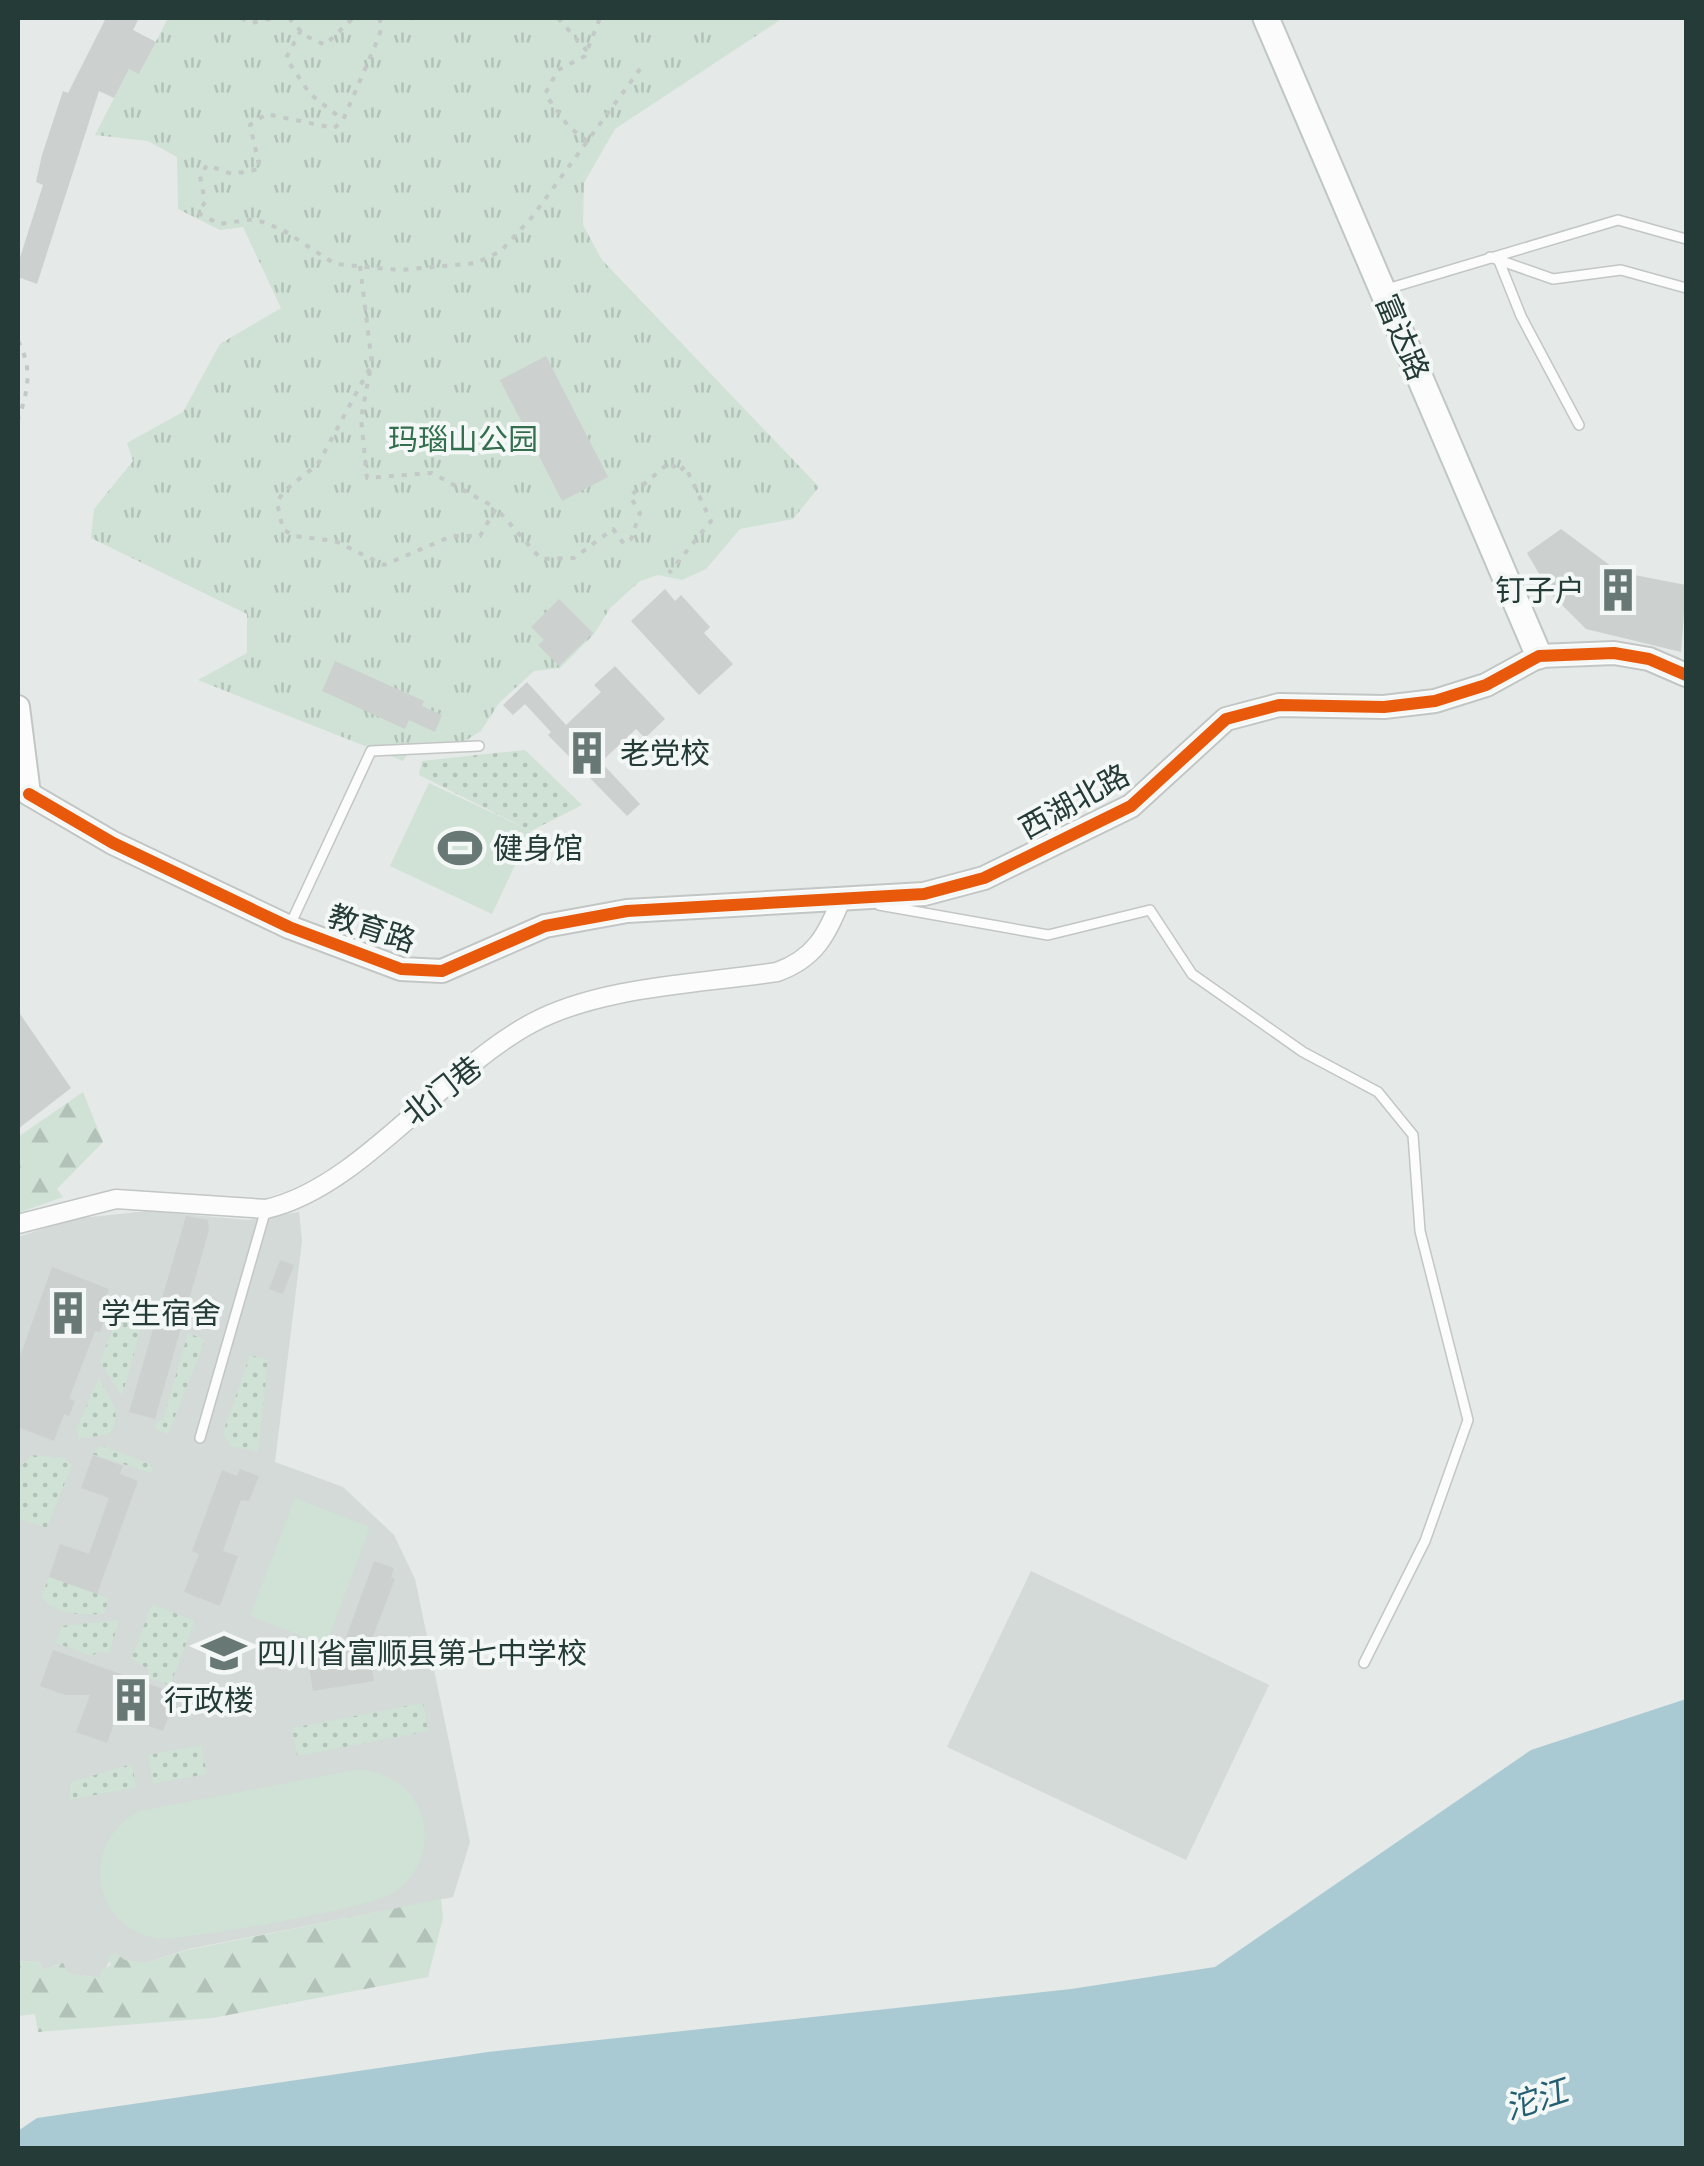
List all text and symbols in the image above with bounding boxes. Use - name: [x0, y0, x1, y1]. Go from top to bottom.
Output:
- street label: 富达路: [1367, 288, 1439, 386]
- park label: 玛瑙山公园: [388, 419, 538, 459]
- building icon: 钉子户: [1594, 566, 1642, 614]
- place label: 钉子户: [1495, 570, 1585, 610]
- building icon: 老党校: [563, 729, 611, 777]
- place label: 老党校: [620, 733, 710, 773]
- street label: 西湖北路: [1012, 754, 1136, 848]
- sports icon: 健身馆: [436, 824, 484, 872]
- place label: 健身馆: [493, 828, 583, 868]
- street label: 教育路: [323, 895, 421, 961]
- street label: 北门巷: [394, 1047, 490, 1133]
- building icon: 学生宿舍: [44, 1289, 92, 1337]
- place label: 学生宿舍: [101, 1293, 221, 1333]
- school or university icon: 四川省富顺县第七中学校: [200, 1629, 248, 1677]
- place label: 四川省富顺县第七中学校: [257, 1633, 587, 1673]
- building icon: 行政楼: [107, 1676, 155, 1724]
- place label: 行政楼: [164, 1680, 254, 1720]
- water label: 沱江: [1499, 2068, 1576, 2129]

